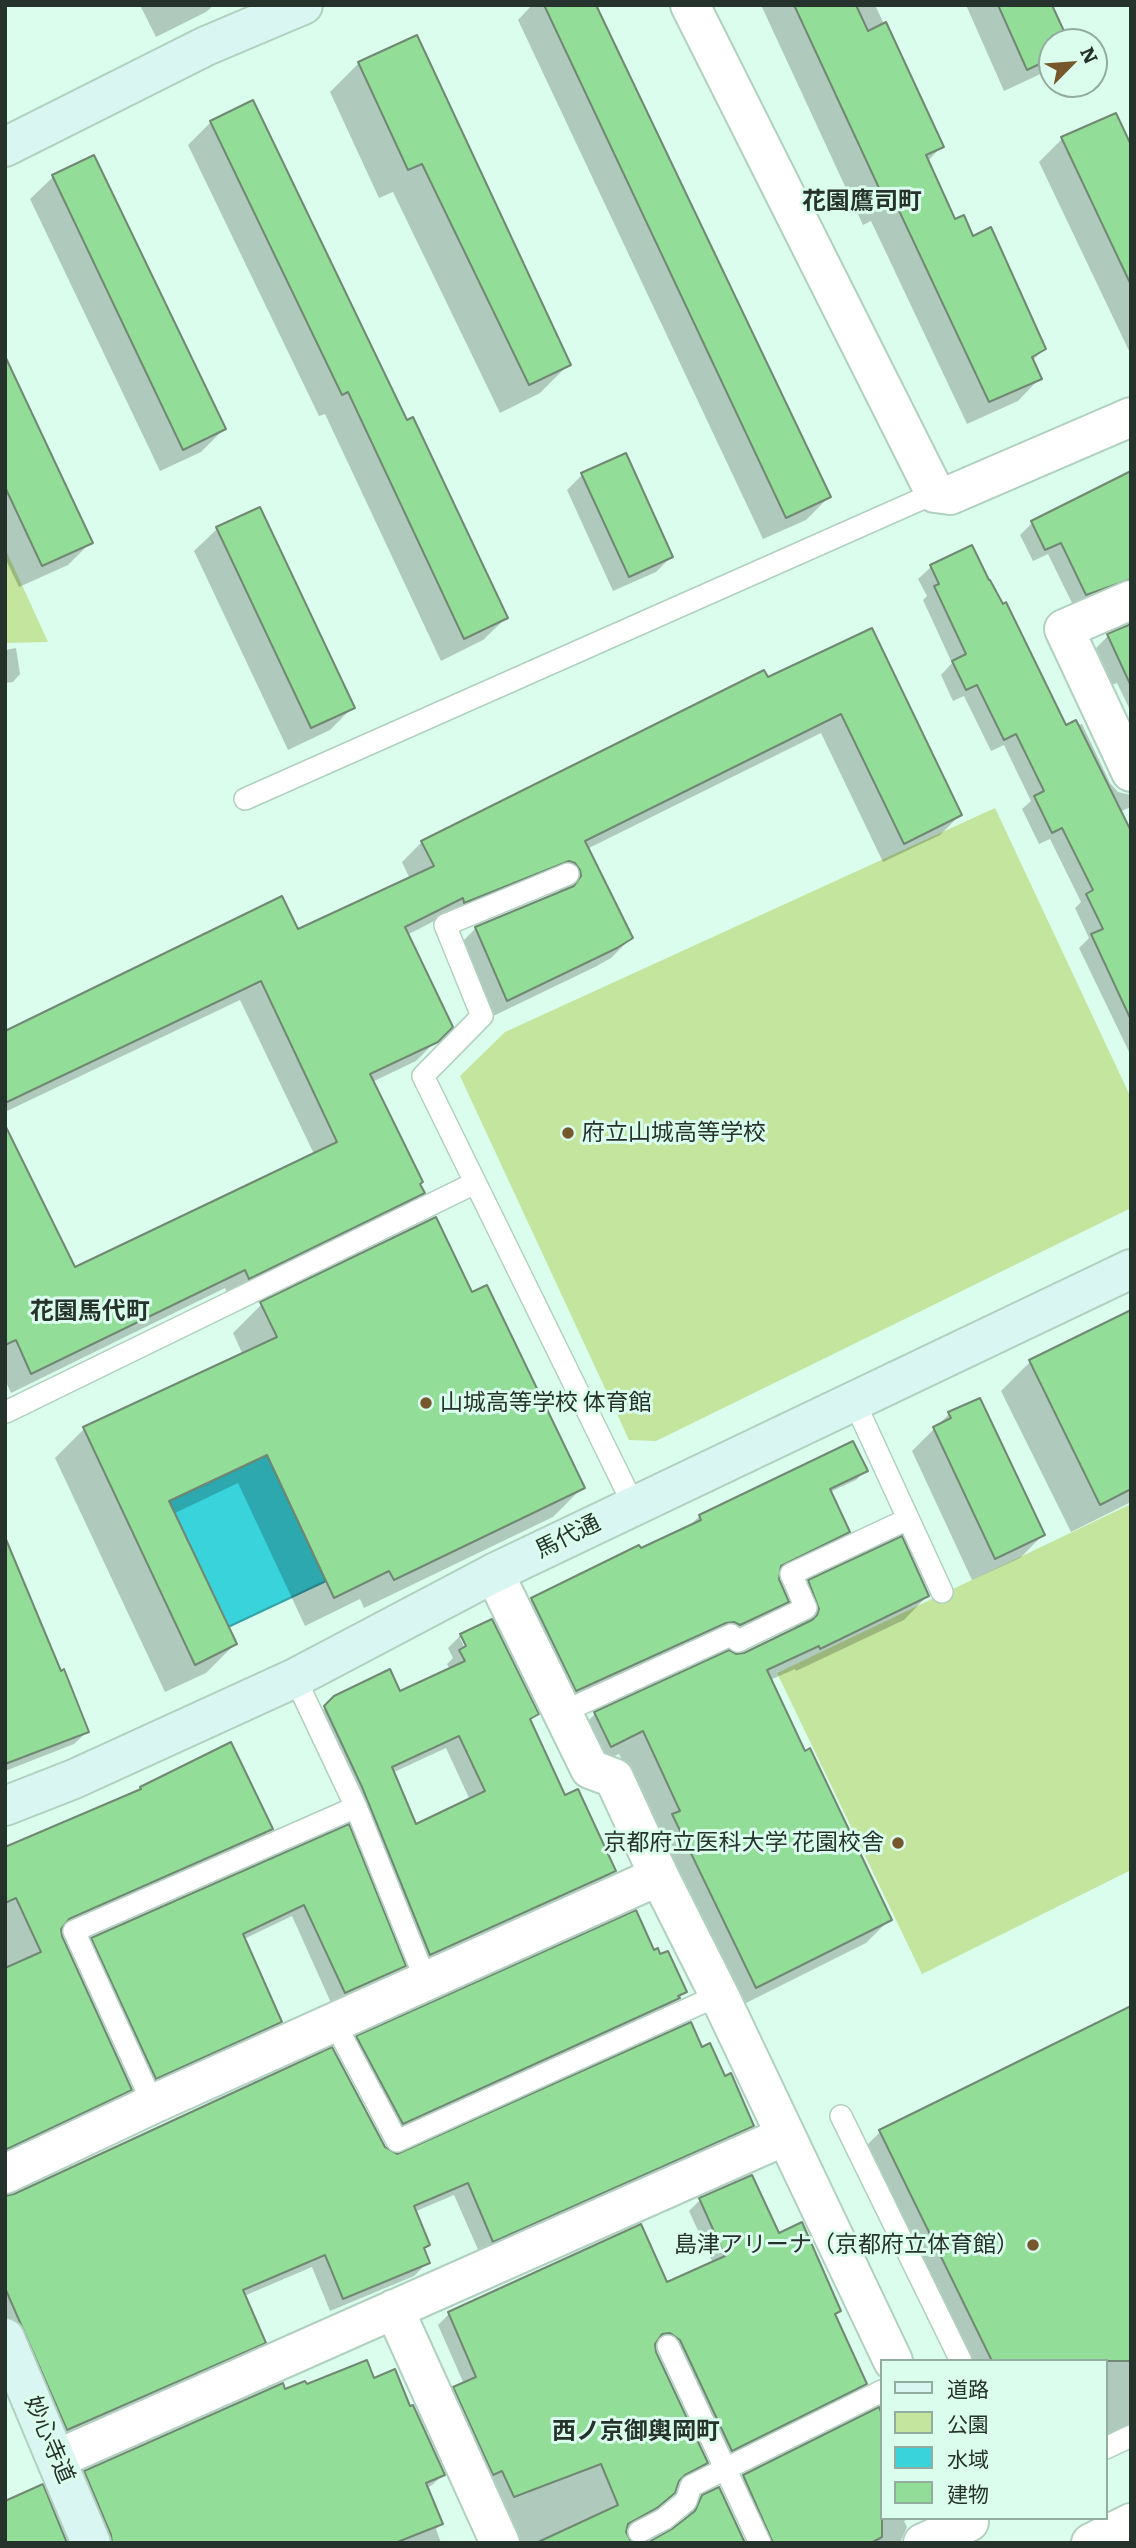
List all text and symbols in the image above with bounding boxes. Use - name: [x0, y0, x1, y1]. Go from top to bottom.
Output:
- north arrow: [1038, 28, 1108, 98]
- text: N: [1074, 42, 1106, 68]
- district label: 花園鷹司町: [802, 188, 922, 216]
- place label: 府立山城高等学校: [582, 1119, 766, 1147]
- marker: 府立山城高等学校: [560, 1125, 576, 1141]
- district label: 花園馬代町: [30, 1298, 150, 1326]
- place label: 山城高等学校 体育館: [440, 1389, 652, 1417]
- marker: 山城高等学校 体育館: [418, 1395, 434, 1411]
- street label: 馬代通: [531, 1509, 605, 1565]
- place label: 京都府立医科大学 花園校舎: [603, 1829, 884, 1857]
- marker: 京都府立医科大学 花園校舎: [890, 1835, 906, 1851]
- place label: 島津アリーナ（京都府立体育館）: [674, 2231, 1019, 2259]
- marker: 島津アリーナ（京都府立体育館）: [1025, 2237, 1041, 2253]
- legend: [880, 2359, 1108, 2520]
- text: 道路: [947, 2372, 989, 2403]
- street label: 妙心寺道: [18, 2392, 80, 2488]
- text: 公園: [947, 2407, 989, 2438]
- district label: 西ノ京御輿岡町: [552, 2418, 720, 2446]
- text: 水域: [947, 2442, 989, 2473]
- text: 建物: [947, 2477, 989, 2508]

